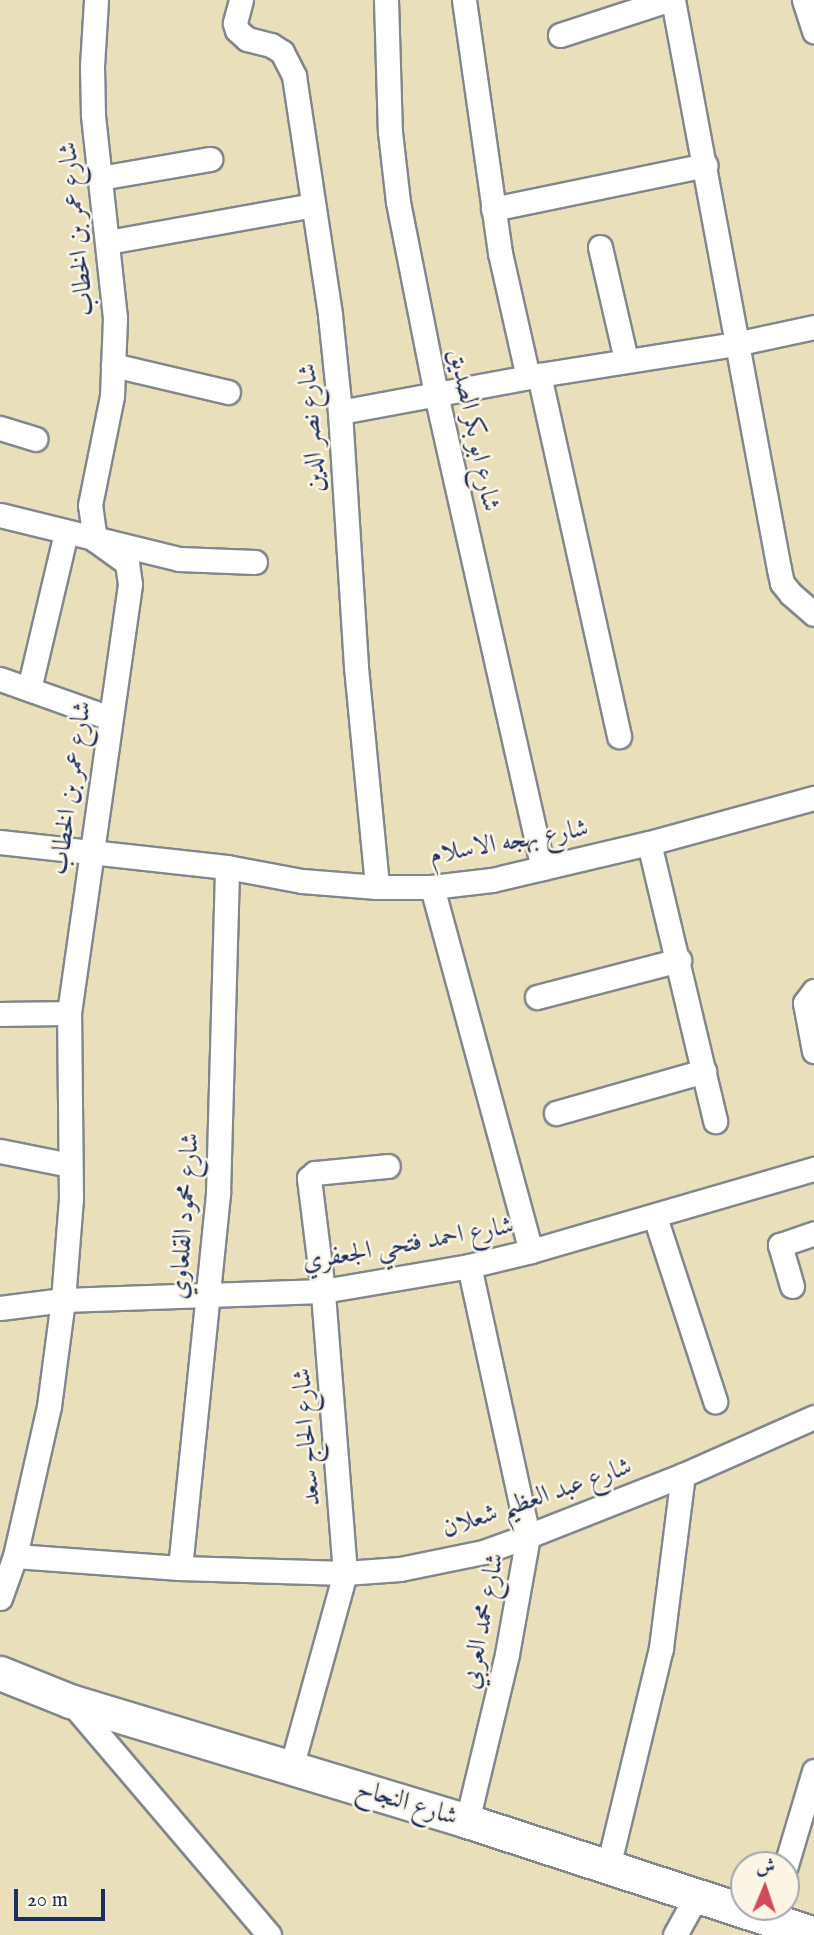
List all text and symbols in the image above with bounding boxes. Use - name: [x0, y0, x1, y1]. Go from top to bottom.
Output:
- street label: شارع عمر بن الخطاب: [52, 140, 102, 318]
- street label: شارع ابو بكر الصديق: [442, 346, 506, 514]
- street label: شارع نصر الدين: [292, 362, 332, 494]
- street label: شارع عمر بن الخطاب: [43, 699, 99, 877]
- street label: شارع بهجه الاسلام: [427, 813, 591, 871]
- street label: شارع محمود القلعاوي: [164, 1132, 206, 1300]
- street label: شارع احمد فتحي الجعفري: [300, 1210, 516, 1278]
- street label: شارع الحاج سعد: [287, 1367, 327, 1507]
- street label: شارع عبد العظيم شعلان: [438, 1451, 636, 1545]
- street label: شارع محمد العربي: [455, 1550, 511, 1692]
- street label: شارع النجاح: [353, 1773, 461, 1833]
- north arrow: [730, 1851, 800, 1921]
- text: ش: [756, 1855, 775, 1879]
- scale bar: [18, 1876, 108, 1920]
- text: 20 m: [27, 1887, 68, 1914]

